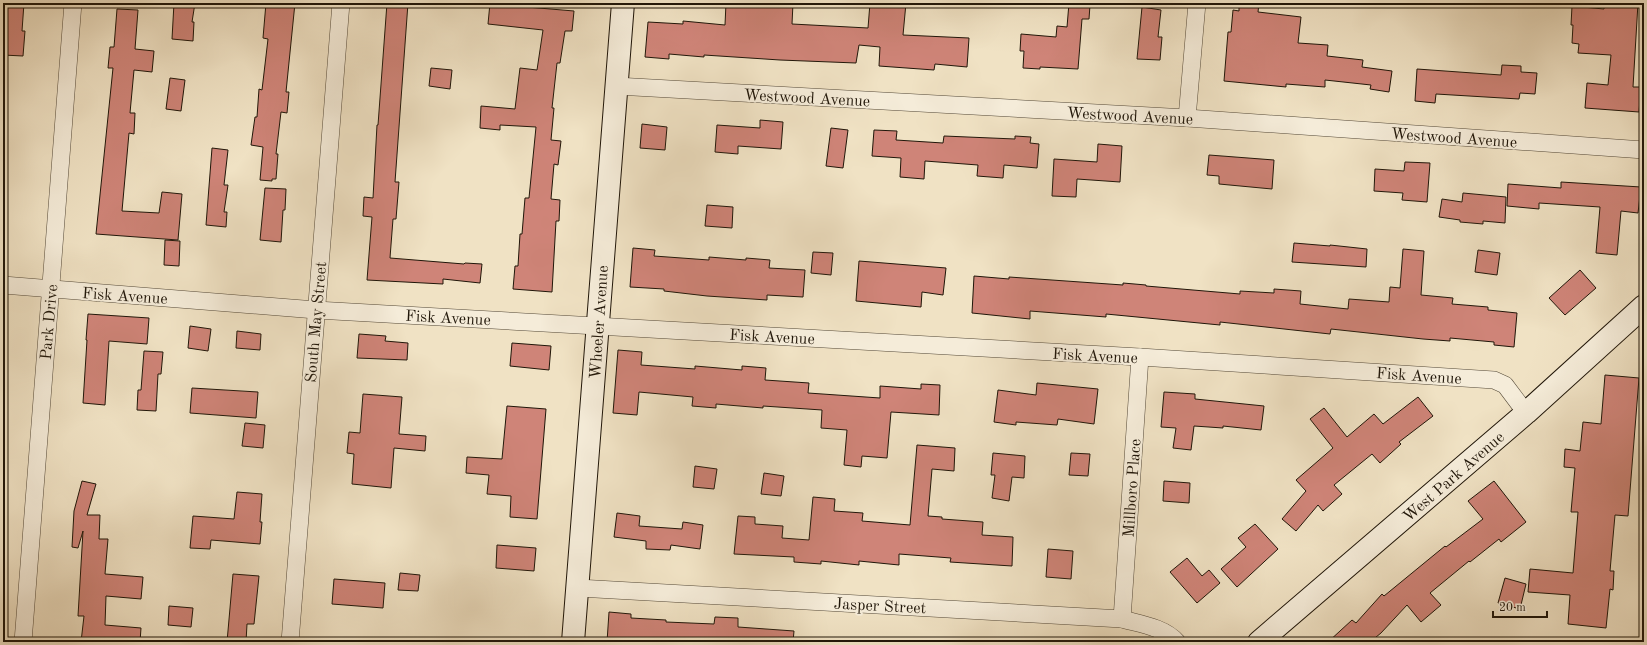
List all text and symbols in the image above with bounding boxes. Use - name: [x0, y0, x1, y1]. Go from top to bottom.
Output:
- street label: Westwood Avenue: [743, 88, 871, 110]
- street label: Westwood Avenue: [1066, 106, 1194, 128]
- street label: Westwood Avenue: [1390, 127, 1518, 151]
- street label: South May Street: [304, 261, 330, 383]
- street label: Wheeler Avenue: [588, 265, 612, 380]
- street label: Park Drive: [39, 284, 61, 361]
- street label: Fisk Avenue: [82, 286, 168, 308]
- street label: Fisk Avenue: [405, 309, 491, 329]
- street label: Fisk Avenue: [729, 328, 815, 348]
- street label: Fisk Avenue: [1052, 347, 1138, 367]
- street label: Fisk Avenue: [1376, 366, 1462, 388]
- street label: West Park Avenue: [1401, 429, 1508, 526]
- street label: Millboro Place: [1122, 438, 1144, 538]
- scale bar: [1493, 593, 1547, 619]
- street label: Jasper Street: [833, 597, 927, 617]
- text: 20 m: [1499, 602, 1526, 614]

